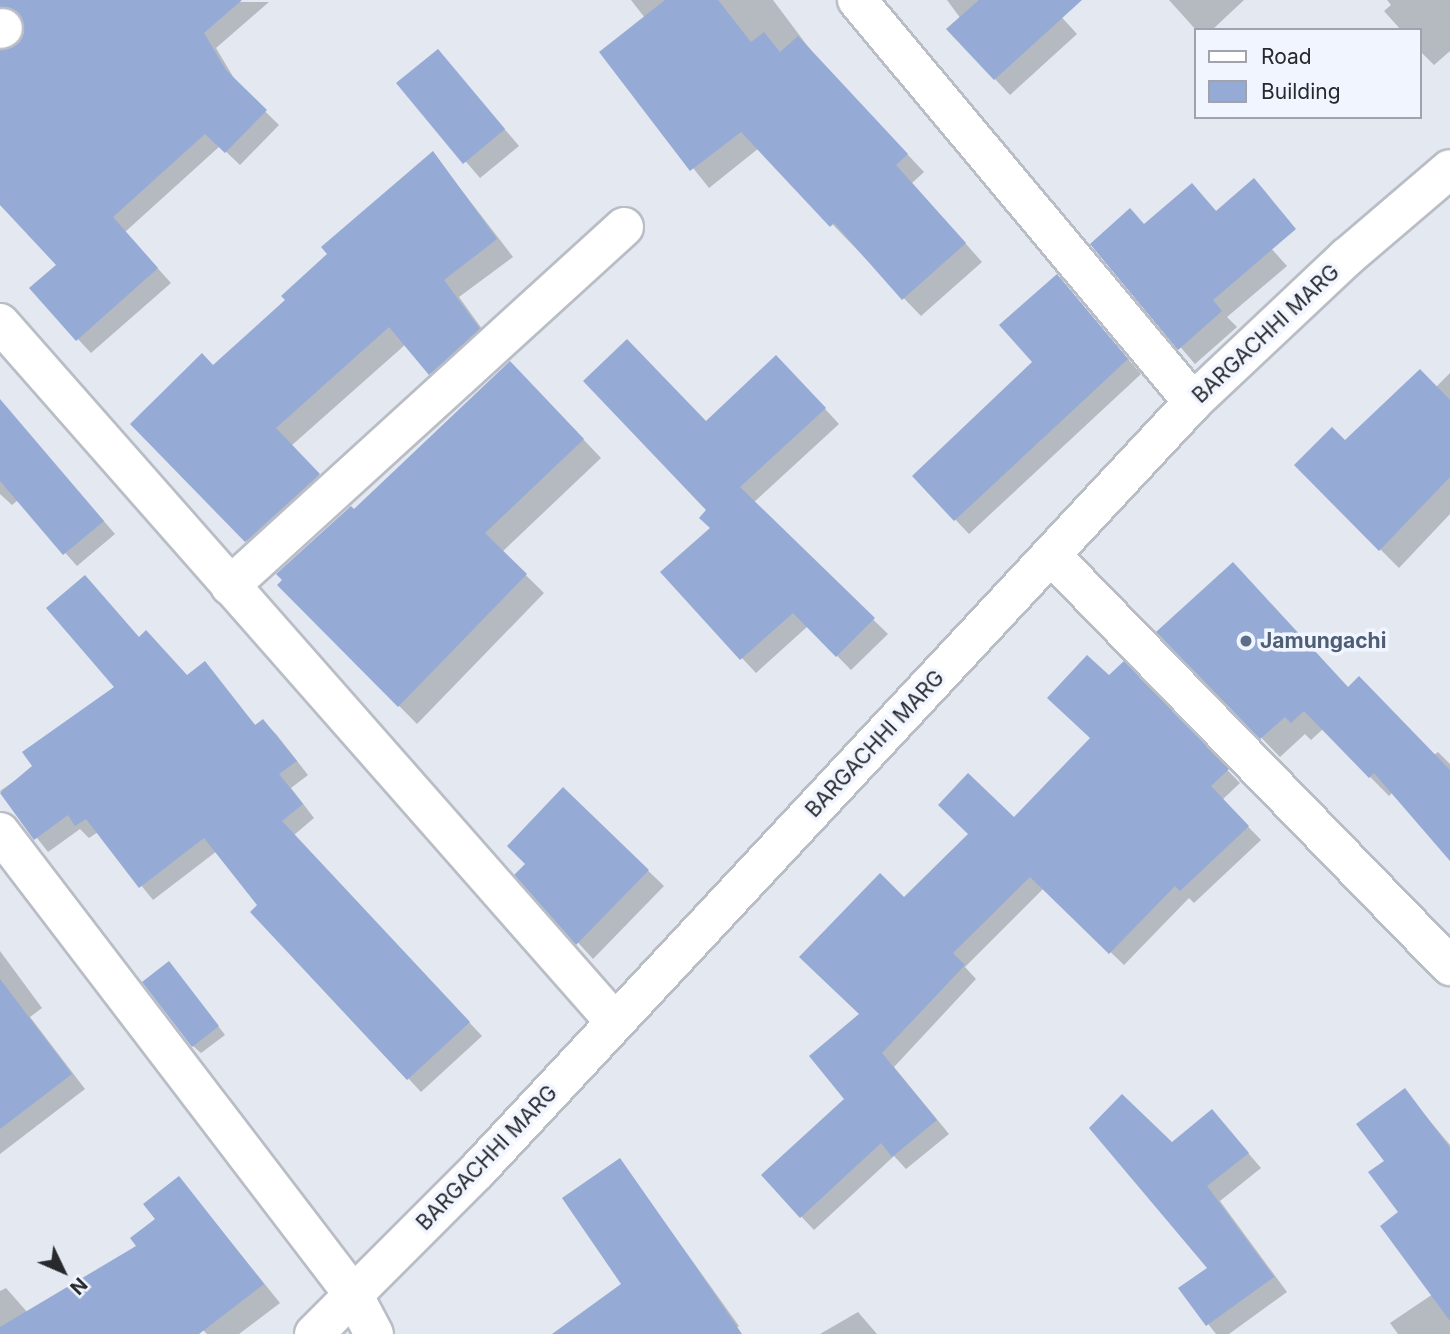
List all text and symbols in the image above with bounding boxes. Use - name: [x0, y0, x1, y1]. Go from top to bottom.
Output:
- legend: [1194, 28, 1422, 119]
- text: Road: [1261, 44, 1312, 69]
- text: Building: [1261, 79, 1341, 104]
- street label: BARGACHHI MARG: [1187, 260, 1345, 408]
- place label: Jamungachi: [1260, 628, 1386, 654]
- marker: Jamungachi: [1238, 633, 1254, 649]
- street label: BARGACHHI MARG: [801, 665, 949, 823]
- street label: BARGACHHI MARG: [411, 1080, 563, 1236]
- north arrow: [28, 1236, 98, 1306]
- text: N: [65, 1273, 92, 1299]

